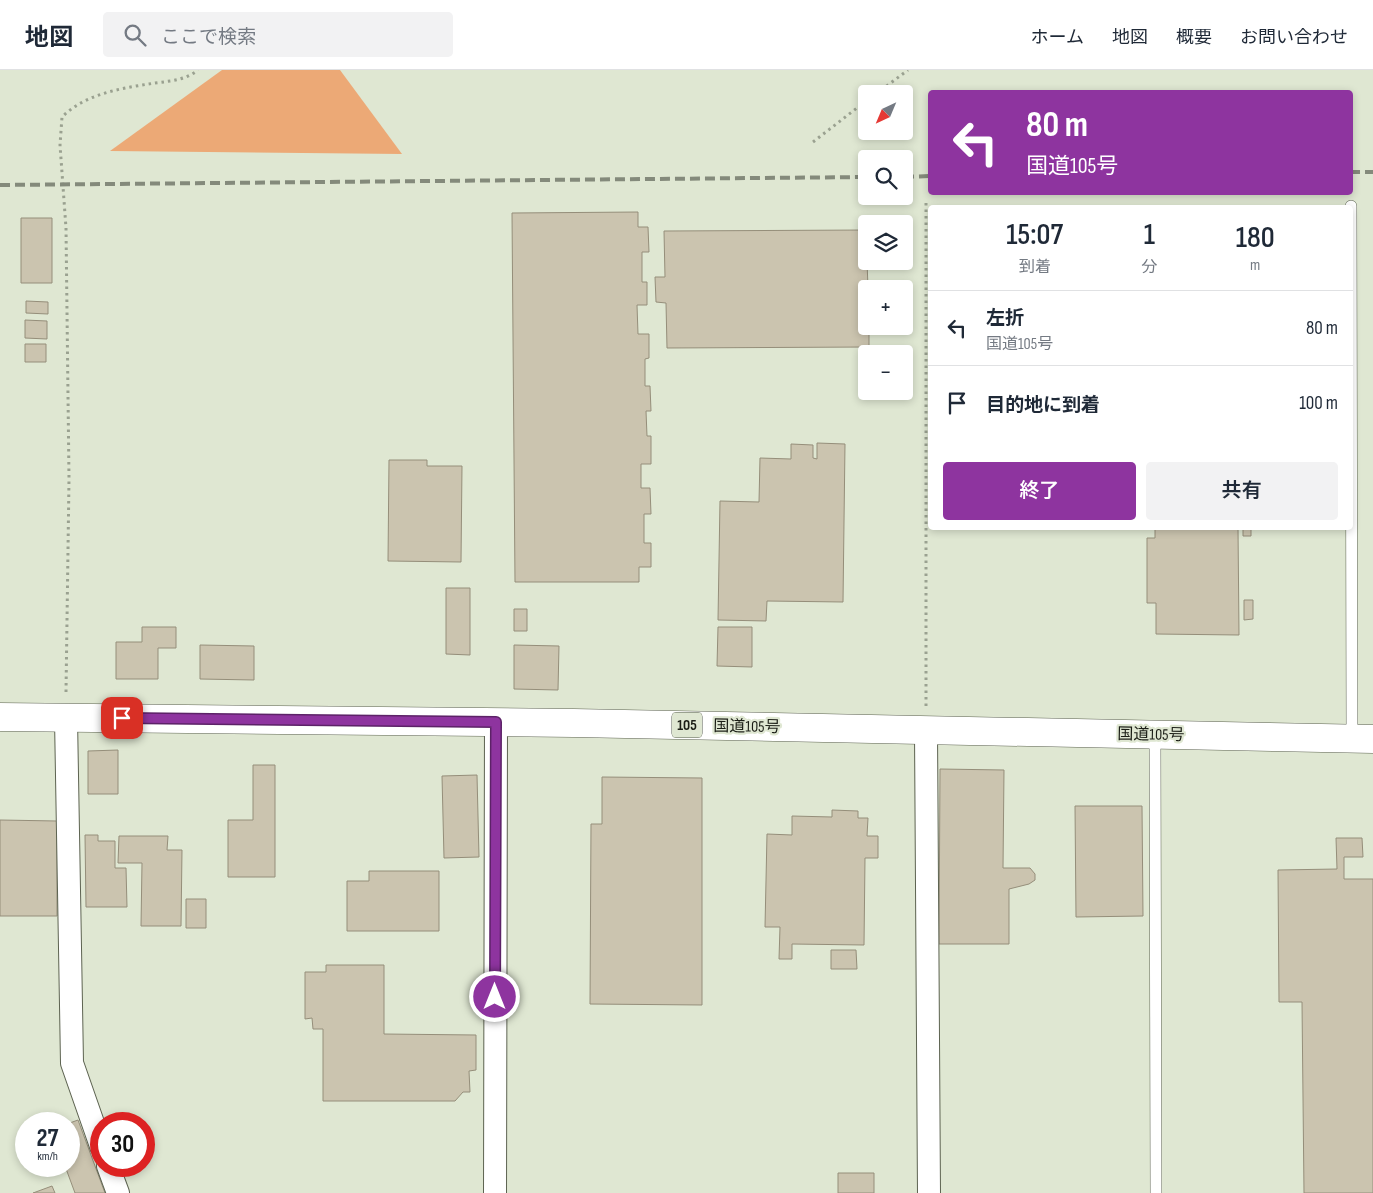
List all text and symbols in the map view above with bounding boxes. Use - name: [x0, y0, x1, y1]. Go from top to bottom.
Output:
- search box: [103, 12, 453, 57]
- icon: search: [121, 21, 149, 49]
- text: 地図: [25, 23, 73, 52]
- text: ここで検索: [161, 26, 256, 49]
- text: ホーム: [1031, 27, 1084, 48]
- text: 地図: [1112, 27, 1148, 48]
- text: 概要: [1176, 27, 1212, 48]
- text: お問い合わせ: [1240, 27, 1348, 48]
- north arrow: [858, 85, 912, 140]
- map controls: [858, 85, 913, 400]
- text: 80 m: [1026, 104, 1088, 147]
- icon: left: [943, 110, 1008, 175]
- button: search: [858, 150, 913, 205]
- text: 国道105号: [1026, 153, 1118, 180]
- button: layers: [858, 215, 913, 270]
- text: 15:07: [1006, 217, 1063, 253]
- text: 1: [1144, 217, 1155, 253]
- text: 180: [1236, 220, 1275, 256]
- text: m: [1250, 256, 1260, 275]
- text: 到着: [1019, 258, 1051, 277]
- text: 分: [1141, 258, 1157, 277]
- button: +: [858, 280, 913, 335]
- text: 左折: [986, 307, 1024, 330]
- icon: left: [943, 314, 971, 342]
- text: 80 m: [1306, 317, 1338, 340]
- text: 国道105号: [986, 335, 1053, 354]
- button: −: [858, 345, 913, 400]
- icon: arrive: [943, 389, 971, 417]
- text: 100 m: [1299, 392, 1338, 415]
- text: 目的地に到着: [986, 394, 1100, 417]
- button: 終了: [943, 462, 1136, 520]
- button: 共有: [1146, 462, 1338, 520]
- pin: [101, 697, 143, 739]
- icon: arrive: [108, 704, 136, 732]
- road number: 105: [672, 712, 702, 738]
- street label: 国道105号: [713, 717, 781, 737]
- street label: 国道105号: [1117, 725, 1185, 745]
- position arrow: [468, 970, 520, 1022]
- speed limit sign: 30: [90, 1112, 155, 1177]
- text: 27: [37, 1123, 58, 1154]
- text: km/h: [37, 1149, 58, 1164]

